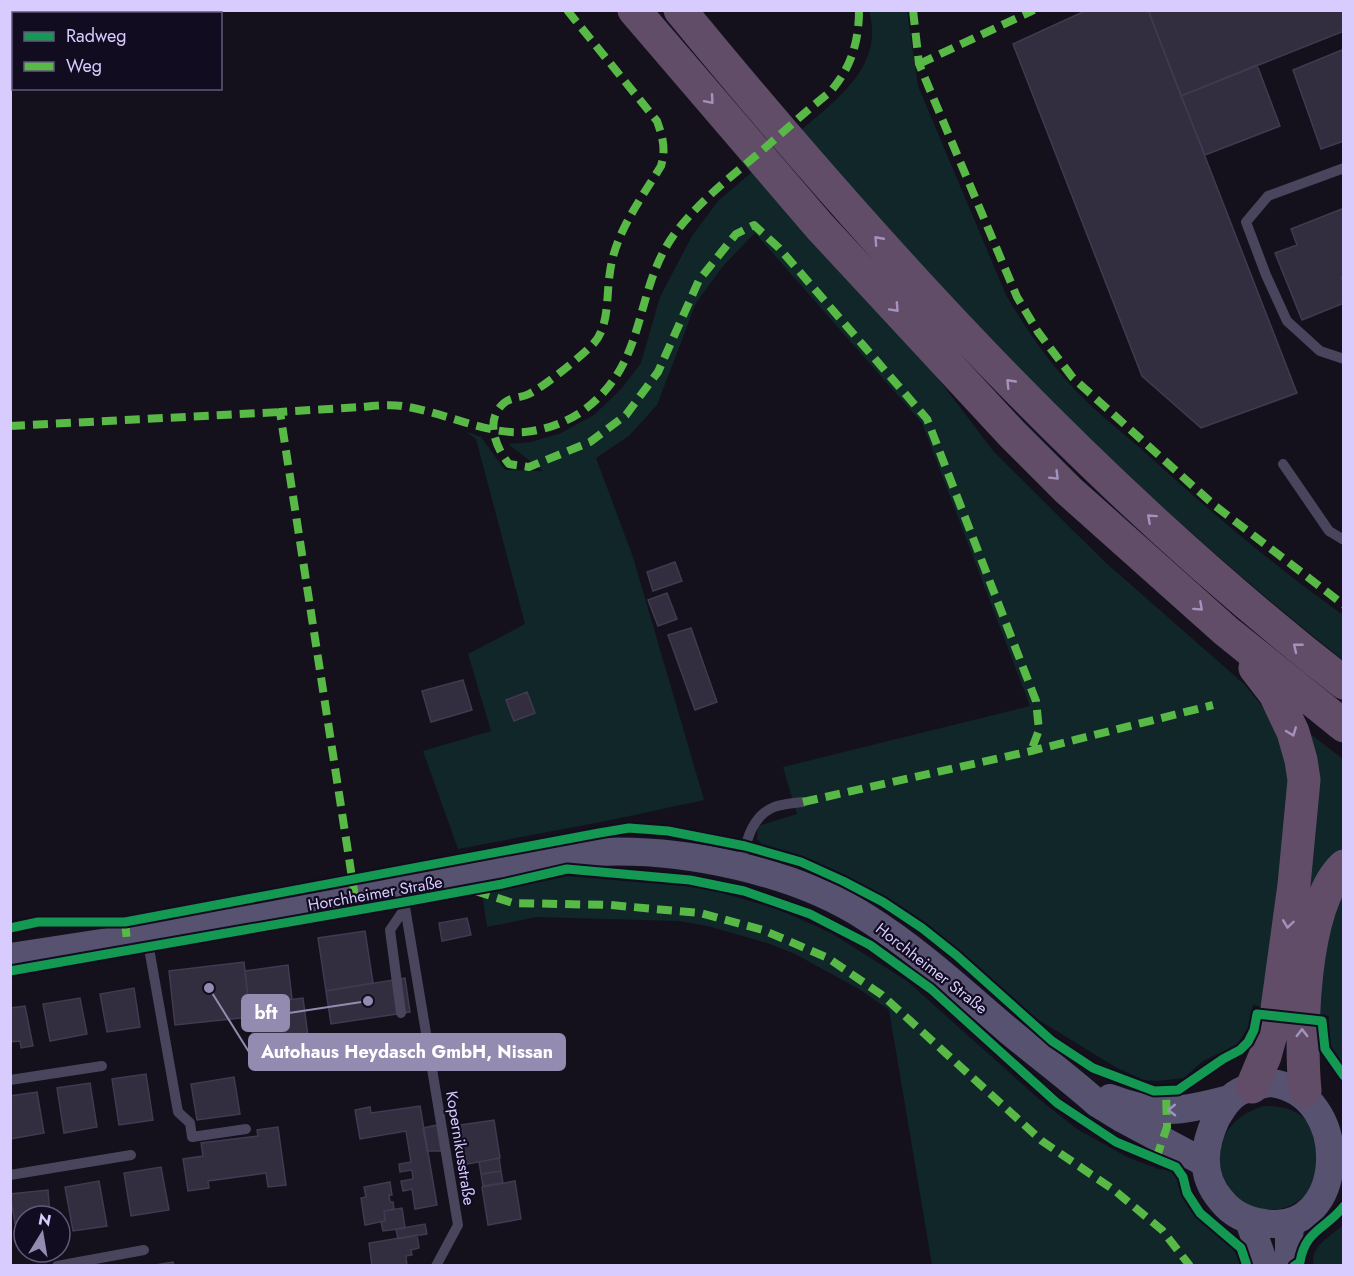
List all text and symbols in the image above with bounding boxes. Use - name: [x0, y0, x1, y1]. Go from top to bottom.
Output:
- legend: [12, 12, 222, 90]
- text: Radweg: [66, 23, 127, 49]
- text: Weg: [66, 53, 102, 79]
- one-way arrow: [702, 93, 713, 104]
- one-way arrow: [874, 236, 885, 247]
- one-way arrow: [888, 301, 899, 312]
- one-way arrow: [1007, 379, 1018, 390]
- one-way arrow: [1047, 469, 1058, 480]
- one-way arrow: [1147, 514, 1158, 525]
- one-way arrow: [1192, 600, 1203, 611]
- one-way arrow: [1293, 643, 1304, 654]
- one-way arrow: [1285, 726, 1297, 737]
- street label: Horchheimer Straße: [306, 870, 444, 917]
- street label: Horchheimer Straße: [871, 917, 992, 1019]
- one-way arrow: [1282, 920, 1294, 929]
- callout: bft: [242, 995, 289, 1031]
- text: bft: [254, 1000, 278, 1026]
- one-way arrow: [1296, 1028, 1308, 1037]
- callout: Autohaus Heydasch GmbH, Nissan: [249, 1034, 565, 1070]
- text: Autohaus Heydasch GmbH, Nissan: [260, 1039, 553, 1065]
- street label: Kopernikusstraße: [440, 1089, 481, 1207]
- one-way arrow: [1168, 1104, 1177, 1117]
- north arrow: [12, 1204, 72, 1264]
- text: N: [36, 1207, 53, 1232]

